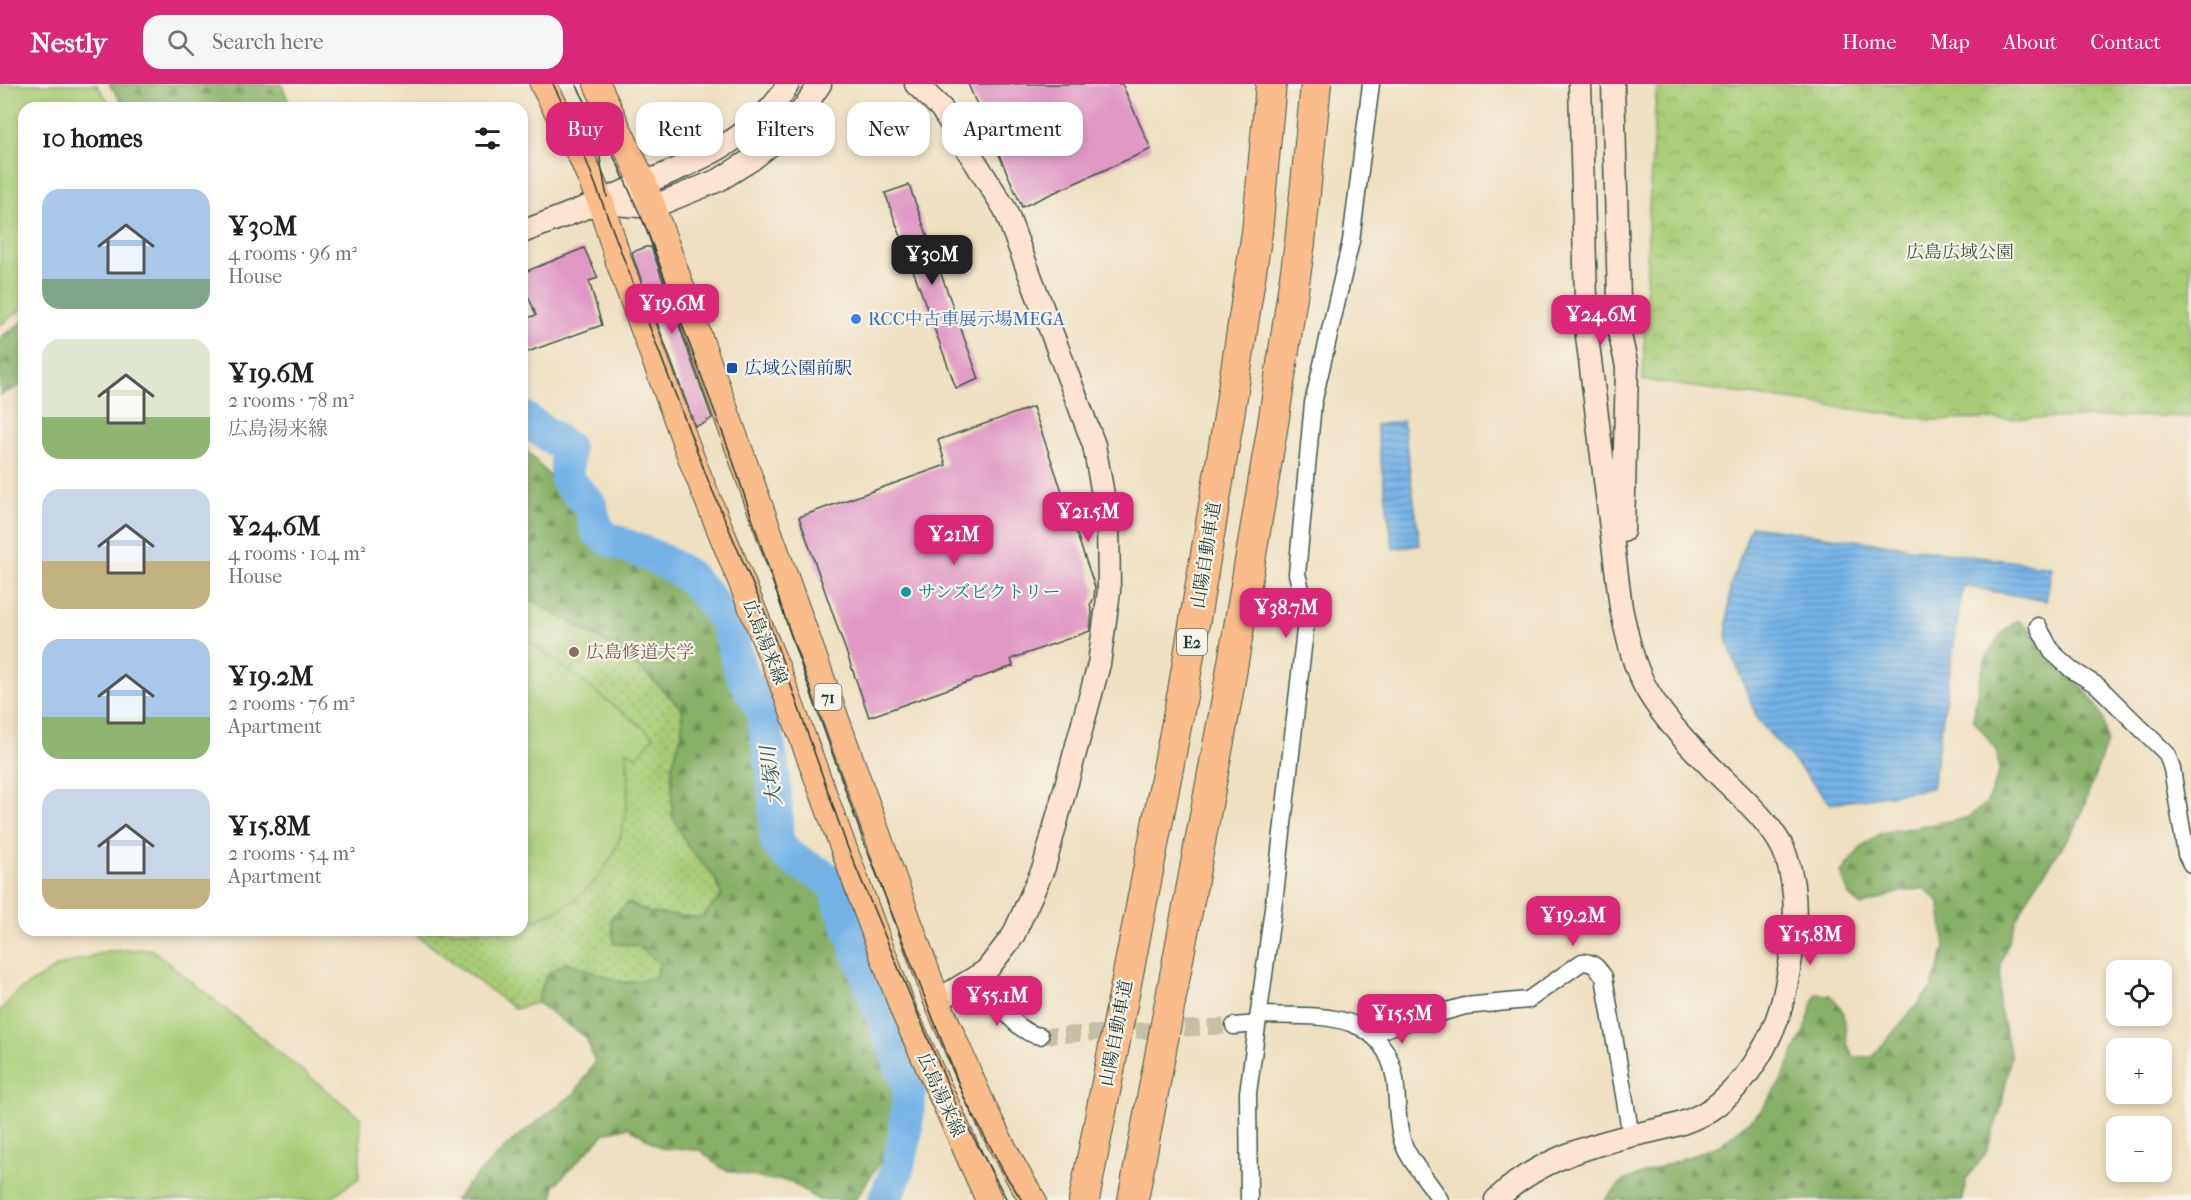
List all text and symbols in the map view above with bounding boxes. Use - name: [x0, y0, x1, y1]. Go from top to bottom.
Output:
- search box: [143, 15, 563, 69]
- text: Nestly: [30, 26, 107, 59]
- icon: search: [164, 26, 197, 59]
- text: Search here: [212, 29, 324, 55]
- text: Home: [1842, 30, 1897, 54]
- text: Map: [1930, 30, 1970, 54]
- text: About: [2003, 30, 2057, 54]
- text: Contact: [2090, 30, 2161, 54]
- chip: Buy: [546, 102, 624, 156]
- chip: Rent: [636, 102, 723, 156]
- chip: Filters: [735, 102, 835, 156]
- chip: New: [847, 102, 930, 156]
- chip: Apartment: [942, 102, 1083, 156]
- icon: filters: [471, 122, 504, 155]
- text: 10 homes: [42, 123, 143, 154]
- text: ¥30M: [228, 211, 297, 242]
- icon: home: [90, 213, 162, 285]
- pin: ¥30M: [896, 235, 968, 286]
- text: 4 rooms · 96 m²: [228, 242, 357, 265]
- park label: 広島広域公園: [1906, 242, 2014, 263]
- text: ¥30M: [905, 243, 959, 266]
- text: House: [228, 265, 282, 288]
- pin: ¥19.6M: [623, 284, 721, 335]
- text: ¥19.6M: [639, 292, 705, 315]
- pin: ¥24.6M: [1552, 295, 1650, 346]
- text: ¥24.6M: [1565, 303, 1637, 326]
- place label: RCC中古車展示場MEGA: [868, 309, 1065, 330]
- marker: RCC中古車展示場MEGA: [849, 312, 863, 326]
- text: ¥19.6M: [228, 358, 314, 389]
- place label: 広域公園前駅: [744, 358, 852, 379]
- marker: 広域公園前駅: [725, 361, 739, 375]
- icon: home: [90, 363, 162, 435]
- text: 2 rooms · 78 m²: [228, 389, 354, 412]
- text: 広島湯来線: [228, 417, 328, 440]
- pin: ¥21.5M: [1039, 492, 1137, 543]
- text: ¥21.5M: [1057, 500, 1119, 523]
- street label: 山陽自動車道: [1188, 500, 1225, 610]
- text: ¥24.6M: [228, 511, 321, 542]
- icon: home: [90, 513, 162, 585]
- pin: ¥21M: [918, 515, 990, 566]
- text: ¥21M: [928, 523, 980, 546]
- text: 4 rooms · 104 m²: [228, 542, 366, 565]
- text: House: [228, 565, 282, 588]
- place label: サンズビクトリー: [918, 582, 1061, 603]
- marker: サンズビクトリー: [899, 585, 913, 599]
- pin: ¥38.7M: [1237, 588, 1335, 639]
- text: ¥38.7M: [1254, 596, 1318, 619]
- street label: 広島湯来線: [738, 597, 791, 688]
- road number: E2: [1177, 629, 1207, 655]
- place label: 広島修道大学: [586, 642, 694, 663]
- marker: 広島修道大学: [567, 645, 581, 659]
- text: ¥19.2M: [228, 661, 313, 692]
- icon: home: [90, 663, 162, 735]
- road number: 71: [814, 684, 842, 710]
- text: 2 rooms · 76 m²: [228, 692, 355, 715]
- text: Apartment: [228, 715, 322, 738]
- water label: 大塚川: [756, 743, 787, 807]
- text: ¥15.8M: [228, 811, 310, 842]
- icon: home: [90, 813, 162, 885]
- text: 2 rooms · 54 m²: [228, 842, 355, 865]
- text: Apartment: [228, 865, 322, 888]
- pin: ¥19.2M: [1524, 896, 1622, 947]
- text: ¥19.2M: [1540, 904, 1606, 927]
- pin: ¥15.8M: [1761, 915, 1859, 966]
- text: ¥15.8M: [1778, 923, 1842, 946]
- map controls: [2106, 960, 2172, 1182]
- button: locate: [2106, 960, 2172, 1026]
- pin: ¥55.1M: [948, 976, 1046, 1027]
- street label: 山陽自動車道: [1096, 978, 1137, 1088]
- text: ¥55.1M: [966, 984, 1028, 1007]
- pin: ¥15.5M: [1353, 994, 1451, 1045]
- text: ¥15.5M: [1371, 1002, 1433, 1025]
- button: +: [2106, 1038, 2172, 1104]
- street label: 広島湯来線: [913, 1050, 968, 1141]
- button: −: [2106, 1116, 2172, 1182]

